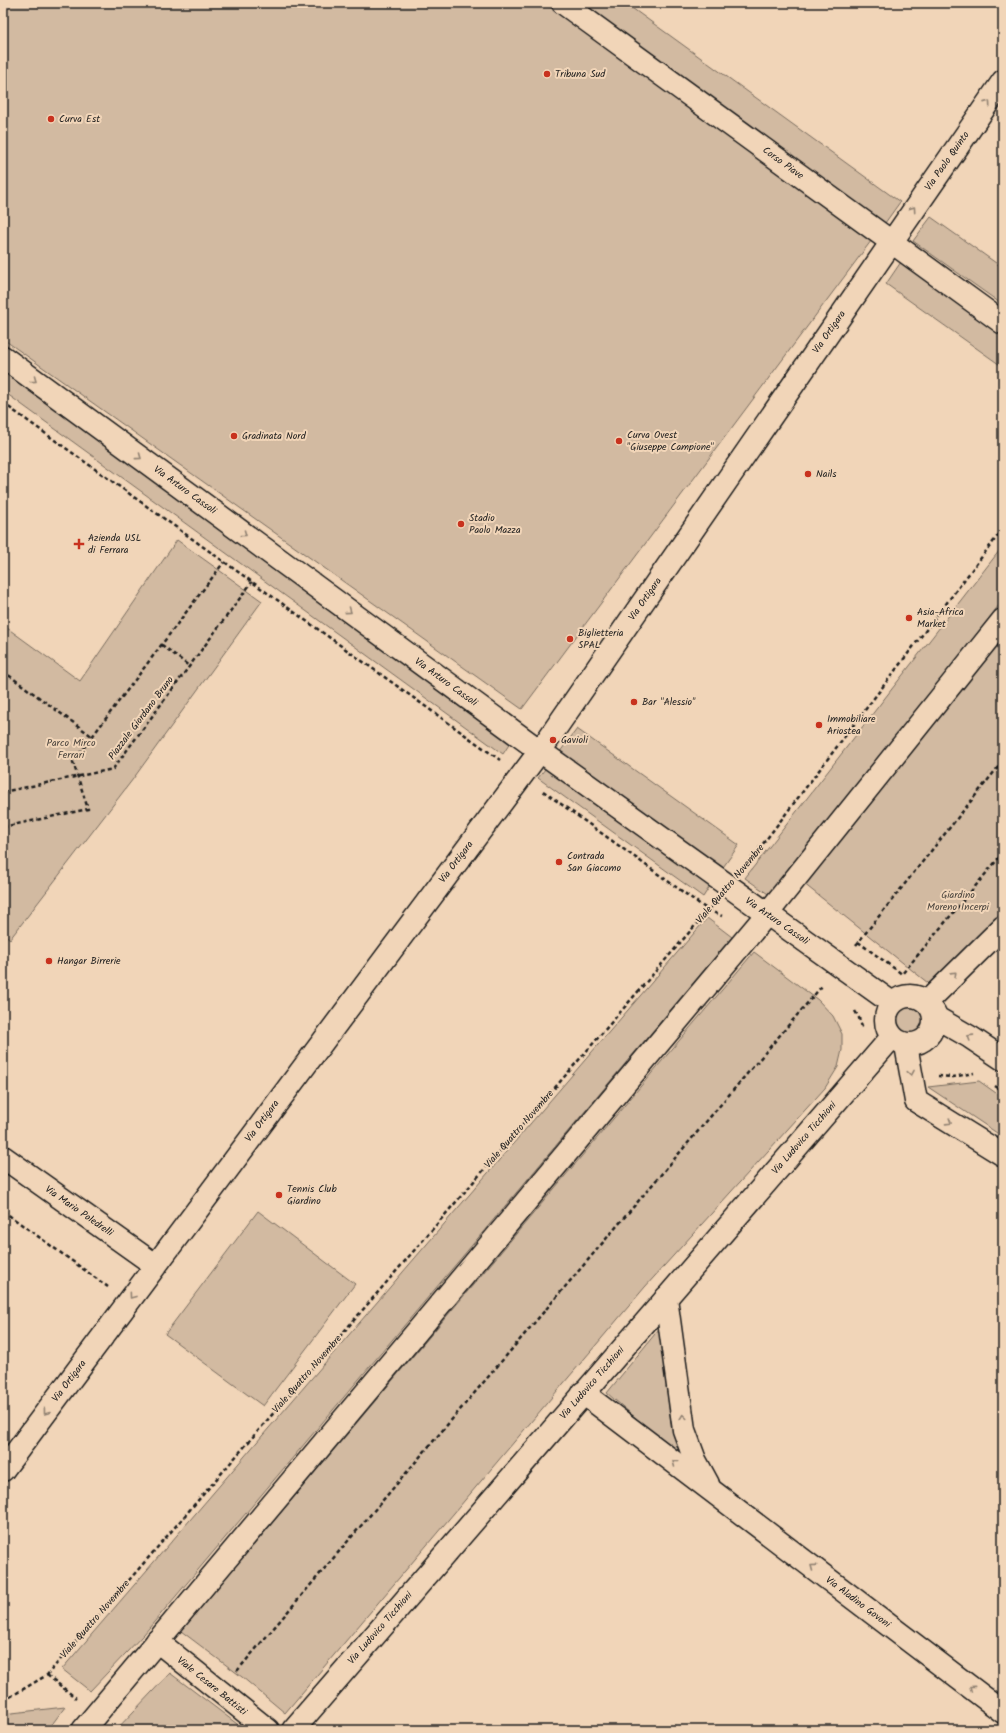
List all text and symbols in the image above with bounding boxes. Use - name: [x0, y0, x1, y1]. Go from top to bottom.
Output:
- place label: Tribuna Sud: [555, 66, 606, 82]
- marker: Tribuna Sud: [542, 69, 552, 79]
- one-way arrow: [983, 100, 990, 107]
- place label: Curva Est: [59, 111, 100, 127]
- marker: Curva Est: [46, 114, 56, 124]
- street label: Via Paolo Quinto: [921, 128, 974, 194]
- street label: Corso Piave: [759, 142, 807, 184]
- one-way arrow: [908, 206, 916, 213]
- street label: Via Ortigara: [808, 307, 850, 357]
- one-way arrow: [30, 375, 37, 382]
- place label: Curva Ovest "Giuseppe Campione": [627, 427, 715, 455]
- place label: Gradinata Nord: [242, 428, 307, 444]
- marker: Gradinata Nord: [229, 431, 239, 441]
- marker: Curva Ovest "Giuseppe Campione": [614, 436, 624, 446]
- one-way arrow: [135, 452, 142, 459]
- street label: Via Arturo Cassoli: [150, 462, 220, 519]
- place label: Nails: [816, 466, 837, 482]
- marker: Nails: [803, 469, 813, 479]
- place label: Stadio Paolo Mazza: [469, 510, 521, 538]
- marker: Stadio Paolo Mazza: [456, 519, 466, 529]
- one-way arrow: [240, 529, 247, 537]
- place label: Azienda USL di Ferrara: [88, 530, 141, 558]
- marker: Azienda USL di Ferrara: [73, 538, 85, 550]
- street label: Via Ortigara: [624, 574, 666, 624]
- place label: Asia-Africa Market: [917, 604, 964, 632]
- one-way arrow: [345, 606, 352, 614]
- marker: Asia-Africa Market: [904, 613, 914, 623]
- place label: Biglietteria SPAL: [578, 625, 624, 653]
- marker: Biglietteria SPAL: [565, 634, 575, 644]
- street label: Via Arturo Cassoli: [411, 654, 481, 711]
- street label: Piazzale Giordano Bruno: [104, 672, 178, 763]
- place label: Bar "Alessio": [642, 694, 696, 710]
- marker: Bar "Alessio": [629, 697, 639, 707]
- place label: Immobiliare Ariostea: [827, 711, 876, 739]
- marker: Immobiliare Ariostea: [814, 720, 824, 730]
- place label: Gavioli: [561, 732, 588, 748]
- park label: Parco Mirco Ferrari: [47, 735, 96, 763]
- marker: Gavioli: [548, 735, 558, 745]
- street label: Via Ortigara: [435, 837, 477, 887]
- street label: Viale Quattro Novembre: [692, 840, 769, 927]
- place label: Contrada San Giacomo: [567, 848, 621, 876]
- marker: Contrada San Giacomo: [554, 857, 564, 867]
- park label: Giardino Moreno Incerpi: [927, 887, 990, 915]
- street label: Via Arturo Cassoli: [742, 893, 813, 949]
- place label: Hangar Birrerie: [57, 953, 121, 969]
- marker: Hangar Birrerie: [44, 956, 54, 966]
- one-way arrow: [949, 971, 957, 979]
- one-way arrow: [967, 1035, 974, 1042]
- one-way arrow: [906, 1070, 915, 1076]
- street label: Viale Quattro Novembre: [480, 1086, 558, 1172]
- street label: Via Ortigara: [241, 1096, 283, 1146]
- street label: Via Ludovico Ticchioni: [768, 1097, 841, 1178]
- one-way arrow: [945, 1117, 952, 1124]
- street label: Via Mario Poledrelli: [42, 1181, 117, 1241]
- place label: Tennis Club Giardino: [287, 1181, 337, 1209]
- marker: Tennis Club Giardino: [274, 1190, 284, 1200]
- one-way arrow: [129, 1292, 137, 1299]
- street label: Viale Quattro Novembre: [268, 1331, 346, 1417]
- street label: Via Ludovico Ticchioni: [556, 1342, 629, 1423]
- street label: Via Ortigara: [48, 1356, 90, 1406]
- one-way arrow: [44, 1407, 51, 1414]
- one-way arrow: [679, 1414, 688, 1420]
- one-way arrow: [673, 1461, 680, 1468]
- one-way arrow: [810, 1565, 817, 1572]
- street label: Via Aladino Govoni: [822, 1572, 894, 1632]
- street label: Viale Quattro Novembre: [56, 1576, 134, 1662]
- street label: Via Ludovico Ticchioni: [344, 1587, 417, 1668]
- street label: Viale Cesare Battisti: [173, 1653, 251, 1720]
- one-way arrow: [969, 1686, 976, 1693]

